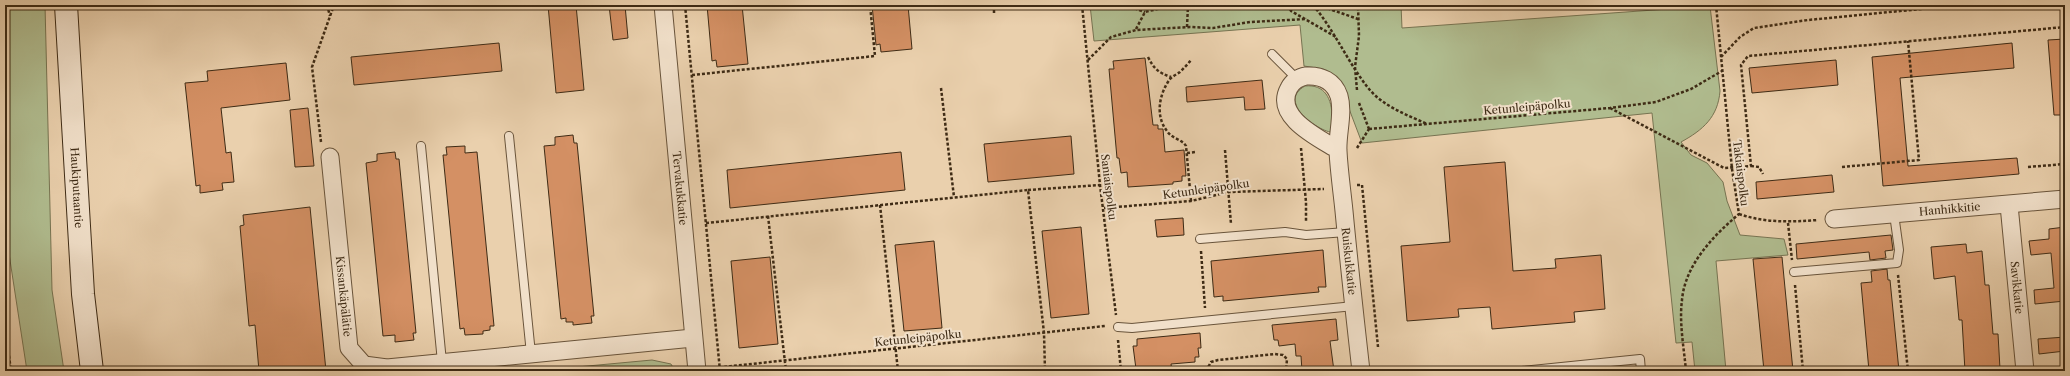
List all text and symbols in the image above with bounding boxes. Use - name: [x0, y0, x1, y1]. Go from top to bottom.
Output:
- street label: Ketunleipäpolku: [1483, 96, 1571, 118]
- street label: Takiaispolku: [1730, 139, 1752, 207]
- street label: Haukiputaantie: [67, 147, 86, 229]
- street label: Tervakukkatie: [670, 151, 690, 226]
- street label: Saniaispolku: [1098, 153, 1120, 221]
- street label: Ketunleipäpolku: [1162, 176, 1250, 202]
- street label: Hanhikkitie: [1918, 199, 1981, 219]
- street label: Ruiskukkatie: [1339, 227, 1360, 296]
- street label: Kissankäpälätie: [333, 255, 355, 337]
- street label: Savikkatie: [2007, 261, 2026, 315]
- street label: Ketunleipäpolku: [874, 326, 962, 350]

